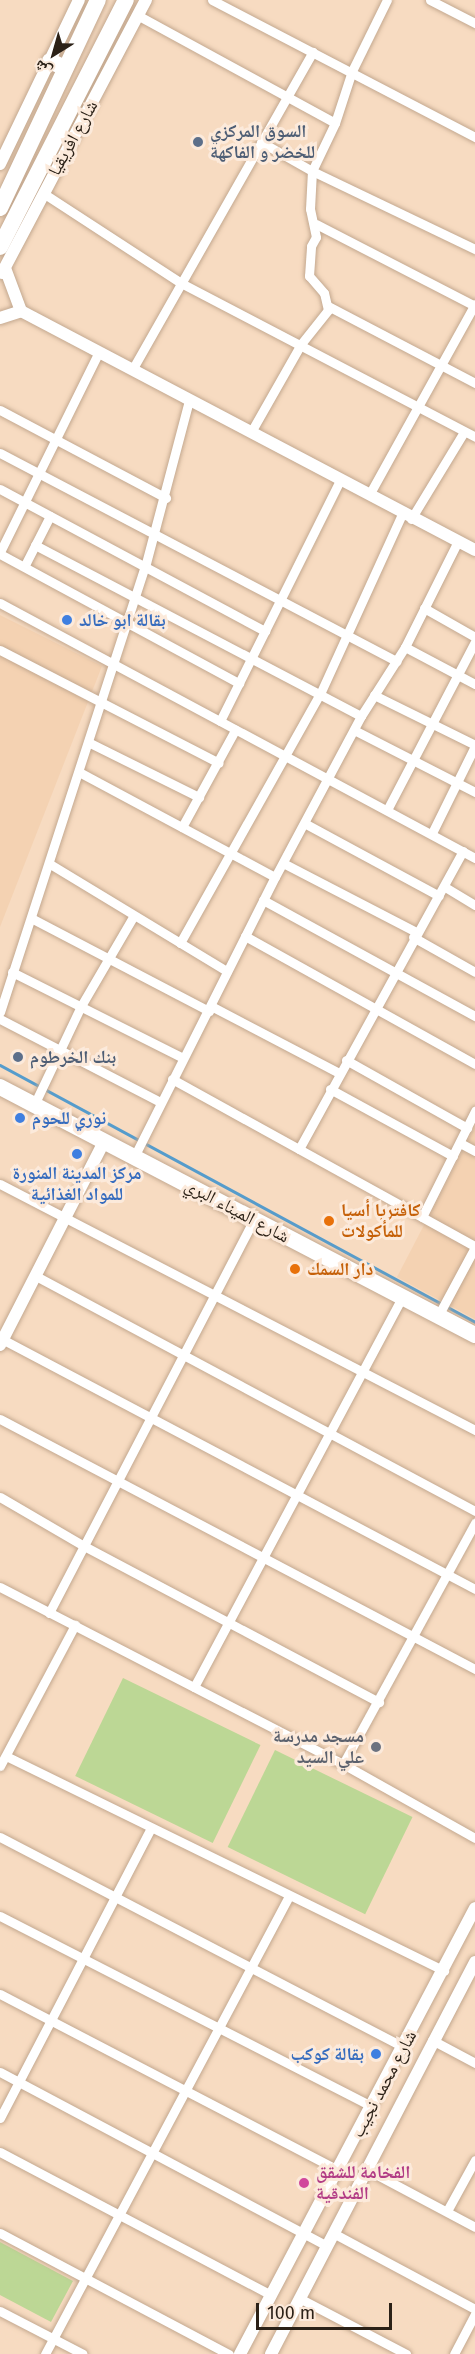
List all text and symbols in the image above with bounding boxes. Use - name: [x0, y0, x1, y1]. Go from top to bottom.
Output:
- north arrow: [24, 24, 84, 84]
- text: ش: [30, 56, 55, 81]
- street label: شارع افريقيا: [44, 97, 102, 179]
- place label: السوق المركزي للخضر و الفاكهة: [210, 121, 315, 164]
- marker: السوق المركزي للخضر و الفاكهة: [191, 135, 205, 149]
- place label: بقالة ابو خالد: [79, 609, 166, 631]
- marker: بقالة ابو خالد: [60, 613, 74, 627]
- place label: بنك الخرطوم: [30, 1046, 116, 1068]
- marker: بنك الخرطوم: [11, 1050, 25, 1064]
- place label: نوري للحوم: [32, 1107, 106, 1129]
- marker: نوري للحوم: [13, 1111, 27, 1125]
- marker: مركز المدينة المنورة للمواد الغذائية: [70, 1147, 84, 1161]
- place label: مركز المدينة المنورة للمواد الغذائية: [12, 1163, 142, 1206]
- street label: شارع الميناء البري: [181, 1174, 293, 1248]
- place label: كافتريا أسيا للمأكولات: [341, 1200, 420, 1242]
- marker: كافتريا أسيا للمأكولات: [322, 1214, 336, 1228]
- place label: دار السمك: [307, 1258, 373, 1280]
- marker: دار السمك: [288, 1262, 302, 1276]
- place label: مسجد مدرسة علي السيد: [273, 1726, 364, 1768]
- marker: مسجد مدرسة علي السيد: [369, 1740, 383, 1754]
- street label: شارع محمد نجيب: [347, 2027, 421, 2141]
- place label: بقالة كوكب: [290, 2043, 364, 2065]
- marker: بقالة كوكب: [369, 2047, 383, 2061]
- place label: الفخامة للشقق الفندقية: [316, 2162, 410, 2204]
- marker: الفخامة للشقق الفندقية: [297, 2176, 311, 2190]
- scale bar: [259, 2291, 396, 2329]
- text: 100 m: [267, 2302, 315, 2324]

